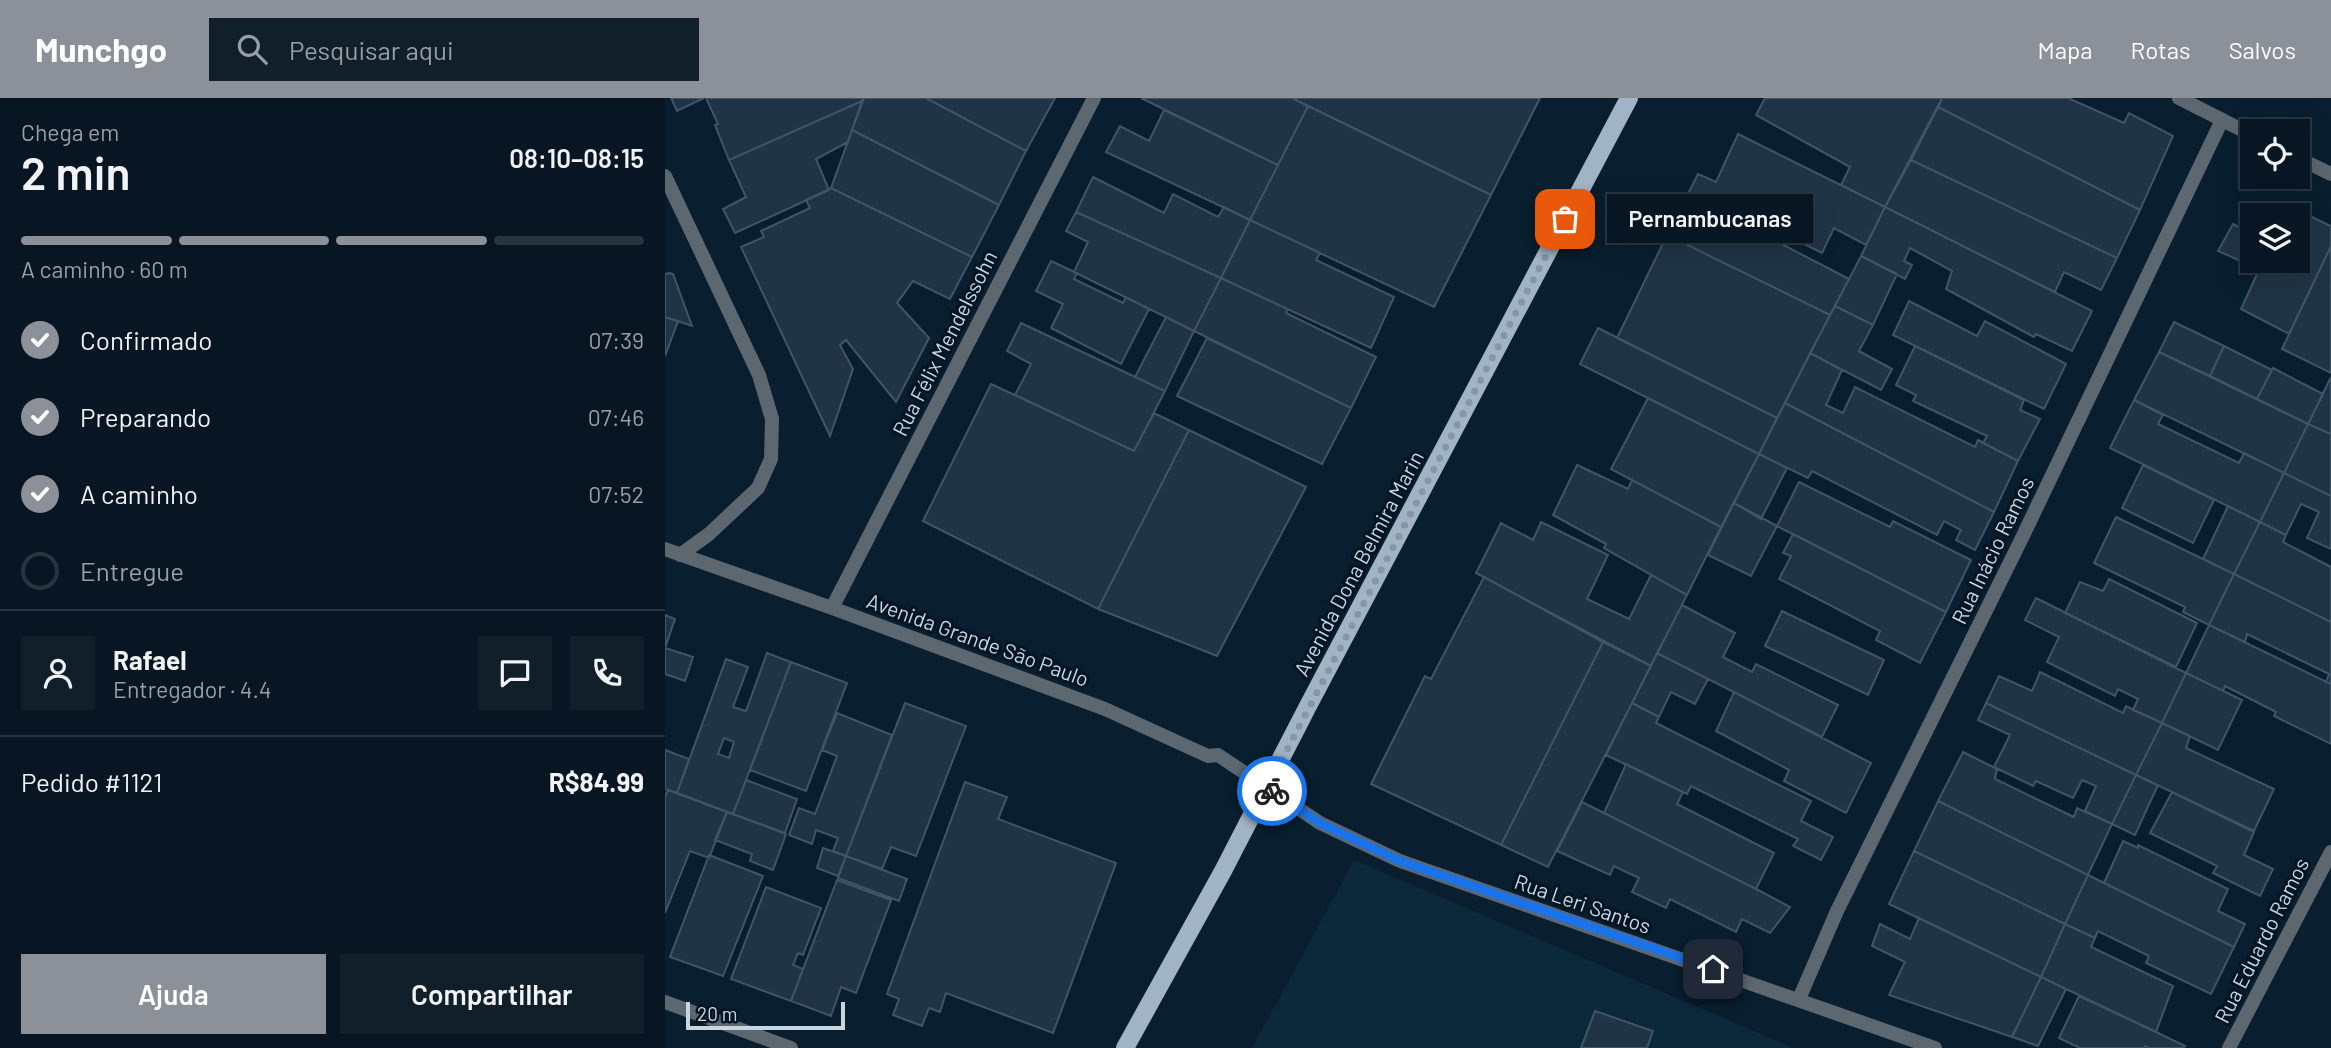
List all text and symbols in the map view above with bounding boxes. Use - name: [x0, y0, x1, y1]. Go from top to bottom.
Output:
- search box: [209, 18, 699, 81]
- text: Munchgo: [35, 29, 167, 69]
- icon: search: [233, 30, 271, 68]
- text: Pesquisar aqui: [289, 34, 454, 65]
- text: Mapa: [2038, 35, 2093, 64]
- text: Rotas: [2131, 35, 2191, 64]
- text: Salvos: [2229, 35, 2296, 64]
- text: Chega em: [21, 118, 119, 146]
- map controls: [2240, 119, 2310, 273]
- button: locate: [2240, 119, 2310, 189]
- text: 08:10–08:15: [509, 142, 644, 173]
- text: 2 min: [21, 144, 130, 199]
- pin: [1535, 189, 1595, 249]
- callout: Pernambucanas: [1607, 194, 1813, 244]
- icon: bag: [1546, 200, 1584, 238]
- button: layers: [2240, 203, 2310, 273]
- text: Pernambucanas: [1628, 204, 1792, 232]
- street label: Rua Félix Mendelssohn: [886, 246, 1002, 440]
- text: A caminho · 60 m: [21, 255, 188, 283]
- icon: check: [21, 321, 59, 359]
- text: Confirmado: [80, 324, 212, 355]
- text: 07:39: [589, 326, 644, 354]
- icon: check: [21, 398, 59, 436]
- text: Preparando: [80, 401, 211, 432]
- text: 07:46: [588, 403, 644, 431]
- street label: Avenida Dona Belmira Marin: [1288, 446, 1428, 680]
- street label: Rua Inácio Ramos: [1946, 472, 2038, 628]
- icon: check: [21, 475, 59, 513]
- text: A caminho: [80, 478, 198, 509]
- text: 07:52: [588, 480, 644, 508]
- text: Entregue: [80, 555, 184, 586]
- street label: Avenida Grande São Paulo: [864, 587, 1092, 691]
- button: person: [21, 636, 95, 710]
- button: chat: [478, 636, 552, 710]
- button: phone: [570, 636, 644, 710]
- text: Rafael: [113, 644, 187, 675]
- text: Entregador · 4.4: [113, 675, 272, 703]
- courier: [1237, 756, 1307, 826]
- text: Pedido #1121: [21, 766, 162, 797]
- text: R$84.99: [549, 766, 644, 797]
- icon: bike: [1253, 772, 1291, 810]
- street label: Rua Eduardo Ramos: [2209, 853, 2313, 1027]
- street label: Rua Leri Santos: [1512, 868, 1654, 938]
- pin: [1683, 939, 1743, 999]
- icon: home: [1694, 950, 1732, 988]
- button: Ajuda: [21, 954, 326, 1034]
- button: Compartilhar: [340, 954, 644, 1034]
- scale bar: [686, 999, 845, 1031]
- text: 20 m: [697, 1002, 737, 1025]

